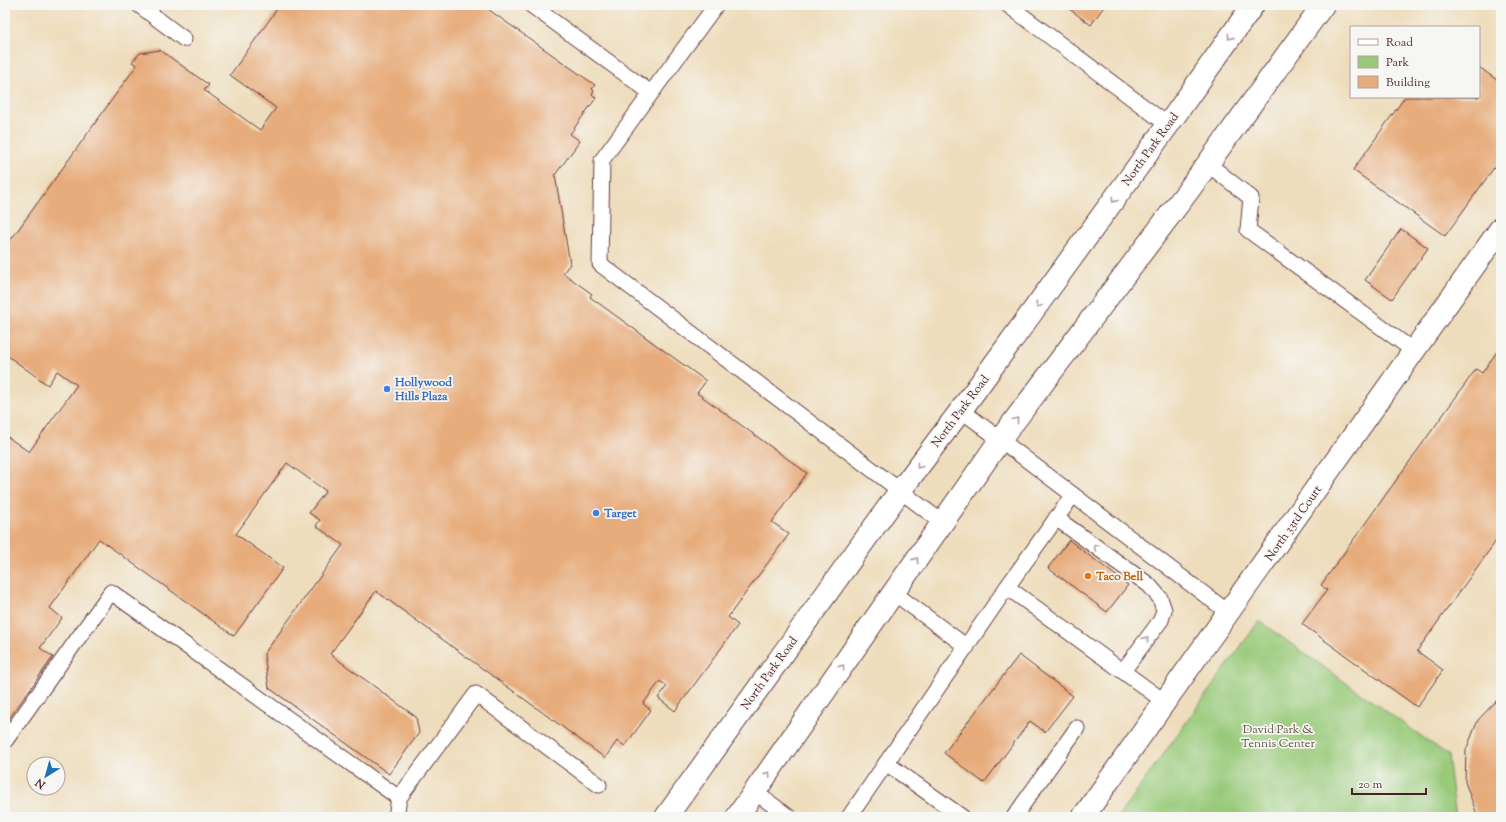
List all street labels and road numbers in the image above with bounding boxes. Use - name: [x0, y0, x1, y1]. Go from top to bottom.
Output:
- street label: North Park Road: [1118, 109, 1184, 190]
- street label: North Park Road: [928, 371, 994, 452]
- street label: North 33rd Court: [1261, 482, 1327, 565]
- street label: North Park Road: [737, 633, 803, 714]

